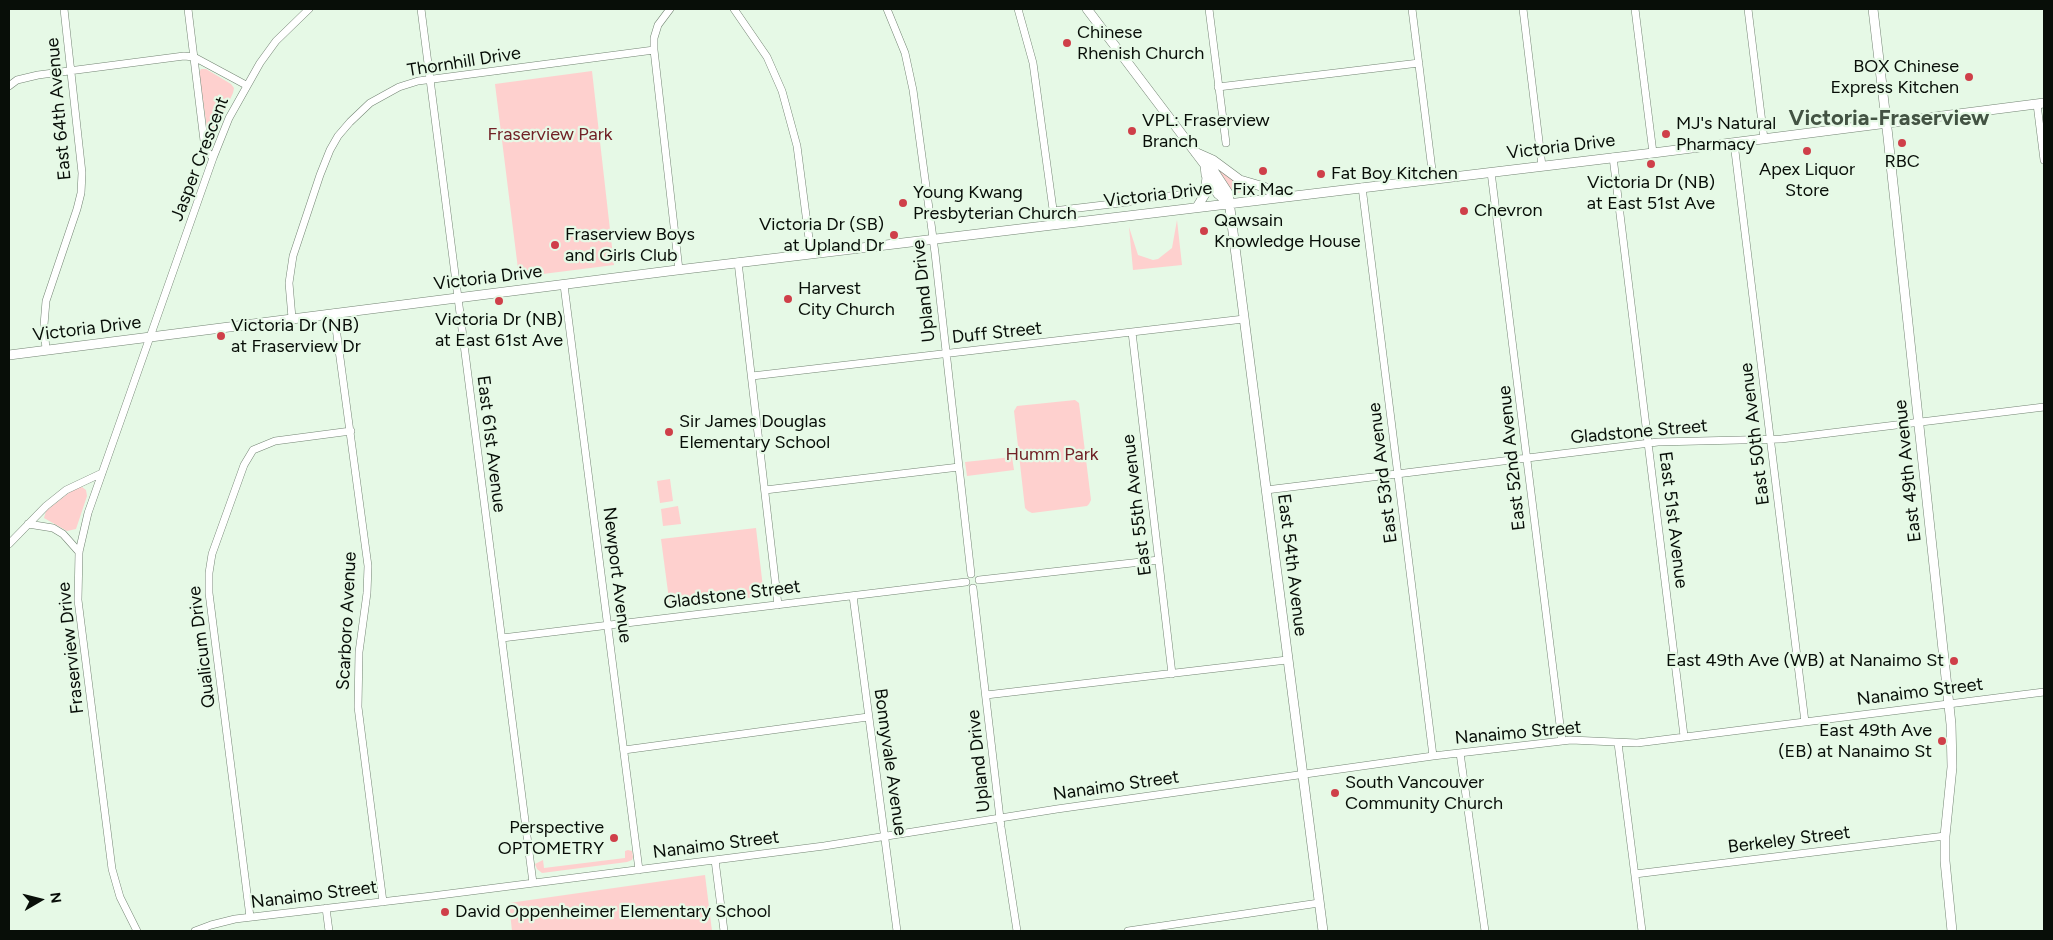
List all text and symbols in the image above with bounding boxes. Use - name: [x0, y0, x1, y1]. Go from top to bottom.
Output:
- place label: Chinese Rhenish Church: [1077, 22, 1204, 64]
- street label: East 64th Avenue: [42, 37, 76, 181]
- marker: Chinese Rhenish Church: [1061, 37, 1073, 49]
- street label: Thornhill Drive: [406, 42, 522, 82]
- place label: BOX Chinese Express Kitchen: [1830, 56, 1959, 98]
- marker: BOX Chinese Express Kitchen: [1963, 71, 1975, 83]
- street label: Jasper Crescent: [166, 94, 234, 224]
- district label: Victoria-Fraserview: [1789, 106, 1989, 132]
- place label: VPL: Fraserview Branch: [1142, 110, 1270, 152]
- place label: MJ's Natural Pharmacy: [1676, 113, 1776, 156]
- park label: Fraserview Park: [487, 124, 613, 146]
- marker: VPL: Fraserview Branch: [1126, 125, 1138, 137]
- marker: MJ's Natural Pharmacy: [1660, 128, 1672, 140]
- street label: Victoria Drive: [1506, 130, 1616, 164]
- marker: RBC: [1896, 137, 1908, 149]
- marker: Apex Liquor Store: [1801, 145, 1813, 157]
- place label: RBC: [1884, 151, 1920, 173]
- marker: Victoria Dr (NB) at East 51st Ave: [1645, 158, 1657, 170]
- place label: Apex Liquor Store: [1759, 159, 1855, 202]
- place label: Fat Boy Kitchen: [1331, 163, 1458, 185]
- marker: Fix Mac: [1257, 165, 1269, 177]
- marker: Fat Boy Kitchen: [1315, 168, 1327, 180]
- place label: Victoria Dr (NB) at East 51st Ave: [1587, 172, 1715, 214]
- street label: Victoria Drive: [1103, 178, 1213, 212]
- place label: Fix Mac: [1232, 179, 1294, 201]
- place label: Young Kwang Presbyterian Church: [913, 182, 1077, 224]
- marker: Young Kwang Presbyterian Church: [897, 197, 909, 209]
- place label: Chevron: [1474, 200, 1543, 222]
- marker: Chevron: [1458, 205, 1470, 217]
- place label: Qawsain Knowledge House: [1214, 210, 1361, 252]
- place label: Victoria Dr (SB) at Upland Dr: [759, 214, 884, 256]
- place label: Fraserview Boys and Girls Club: [565, 224, 695, 266]
- marker: Qawsain Knowledge House: [1198, 225, 1210, 237]
- marker: Victoria Dr (SB) at Upland Dr: [888, 229, 900, 241]
- marker: Fraserview Boys and Girls Club: [549, 239, 561, 251]
- street label: Upland Drive: [908, 239, 940, 343]
- street label: Victoria Drive: [433, 261, 543, 295]
- place label: Harvest City Church: [798, 278, 895, 320]
- marker: Harvest City Church: [782, 293, 794, 305]
- marker: Victoria Dr (NB) at East 61st Ave: [493, 295, 505, 307]
- place label: Victoria Dr (NB) at East 61st Ave: [435, 309, 563, 352]
- street label: Victoria Drive: [32, 312, 142, 346]
- place label: Victoria Dr (NB) at Fraserview Dr: [231, 315, 361, 358]
- street label: Duff Street: [951, 318, 1043, 348]
- marker: Victoria Dr (NB) at Fraserview Dr: [215, 330, 227, 342]
- street label: East 50th Avenue: [1736, 361, 1774, 507]
- street label: East 61st Avenue: [472, 374, 510, 514]
- street label: East 52nd Avenue: [1494, 384, 1530, 532]
- street label: East 49th Avenue: [1890, 399, 1926, 543]
- street label: East 53rd Avenue: [1364, 401, 1402, 545]
- place label: Sir James Douglas Elementary School: [679, 411, 830, 454]
- street label: Gladstone Street: [1569, 415, 1709, 449]
- marker: Sir James Douglas Elementary School: [663, 426, 675, 438]
- street label: East 55th Avenue: [1118, 433, 1156, 577]
- park label: Humm Park: [1006, 444, 1098, 466]
- street label: East 51st Avenue: [1654, 450, 1692, 590]
- street label: East 54th Avenue: [1273, 493, 1311, 637]
- street label: Newport Avenue: [598, 506, 636, 644]
- street label: Scarboro Avenue: [333, 551, 361, 691]
- street label: Gladstone Street: [662, 576, 802, 614]
- street label: Fraserview Drive: [53, 581, 89, 715]
- street label: Qualicum Drive: [184, 585, 220, 709]
- place label: East 49th Ave (WB) at Nanaimo St: [1666, 650, 1944, 672]
- marker: East 49th Ave (WB) at Nanaimo St: [1948, 655, 1960, 667]
- street label: Nanaimo Street: [1856, 674, 1984, 710]
- street label: Bonnyvale Avenue: [869, 687, 911, 837]
- street label: Upland Drive: [963, 709, 995, 813]
- street label: Nanaimo Street: [1454, 717, 1582, 749]
- place label: East 49th Ave (EB) at Nanaimo St: [1778, 720, 1932, 762]
- marker: East 49th Ave (EB) at Nanaimo St: [1936, 735, 1948, 747]
- street label: Nanaimo Street: [1052, 766, 1180, 806]
- place label: South Vancouver Community Church: [1345, 772, 1503, 814]
- marker: South Vancouver Community Church: [1329, 787, 1341, 799]
- place label: Perspective OPTOMETRY: [498, 817, 604, 860]
- street label: Berkeley Street: [1727, 822, 1851, 858]
- street label: Nanaimo Street: [652, 827, 780, 863]
- marker: Perspective OPTOMETRY: [608, 832, 620, 844]
- north arrow: [15, 875, 65, 925]
- street label: Nanaimo Street: [250, 877, 378, 913]
- text: N: [46, 891, 65, 904]
- place label: David Oppenheimer Elementary School: [455, 901, 771, 923]
- marker: David Oppenheimer Elementary School: [439, 906, 451, 918]

